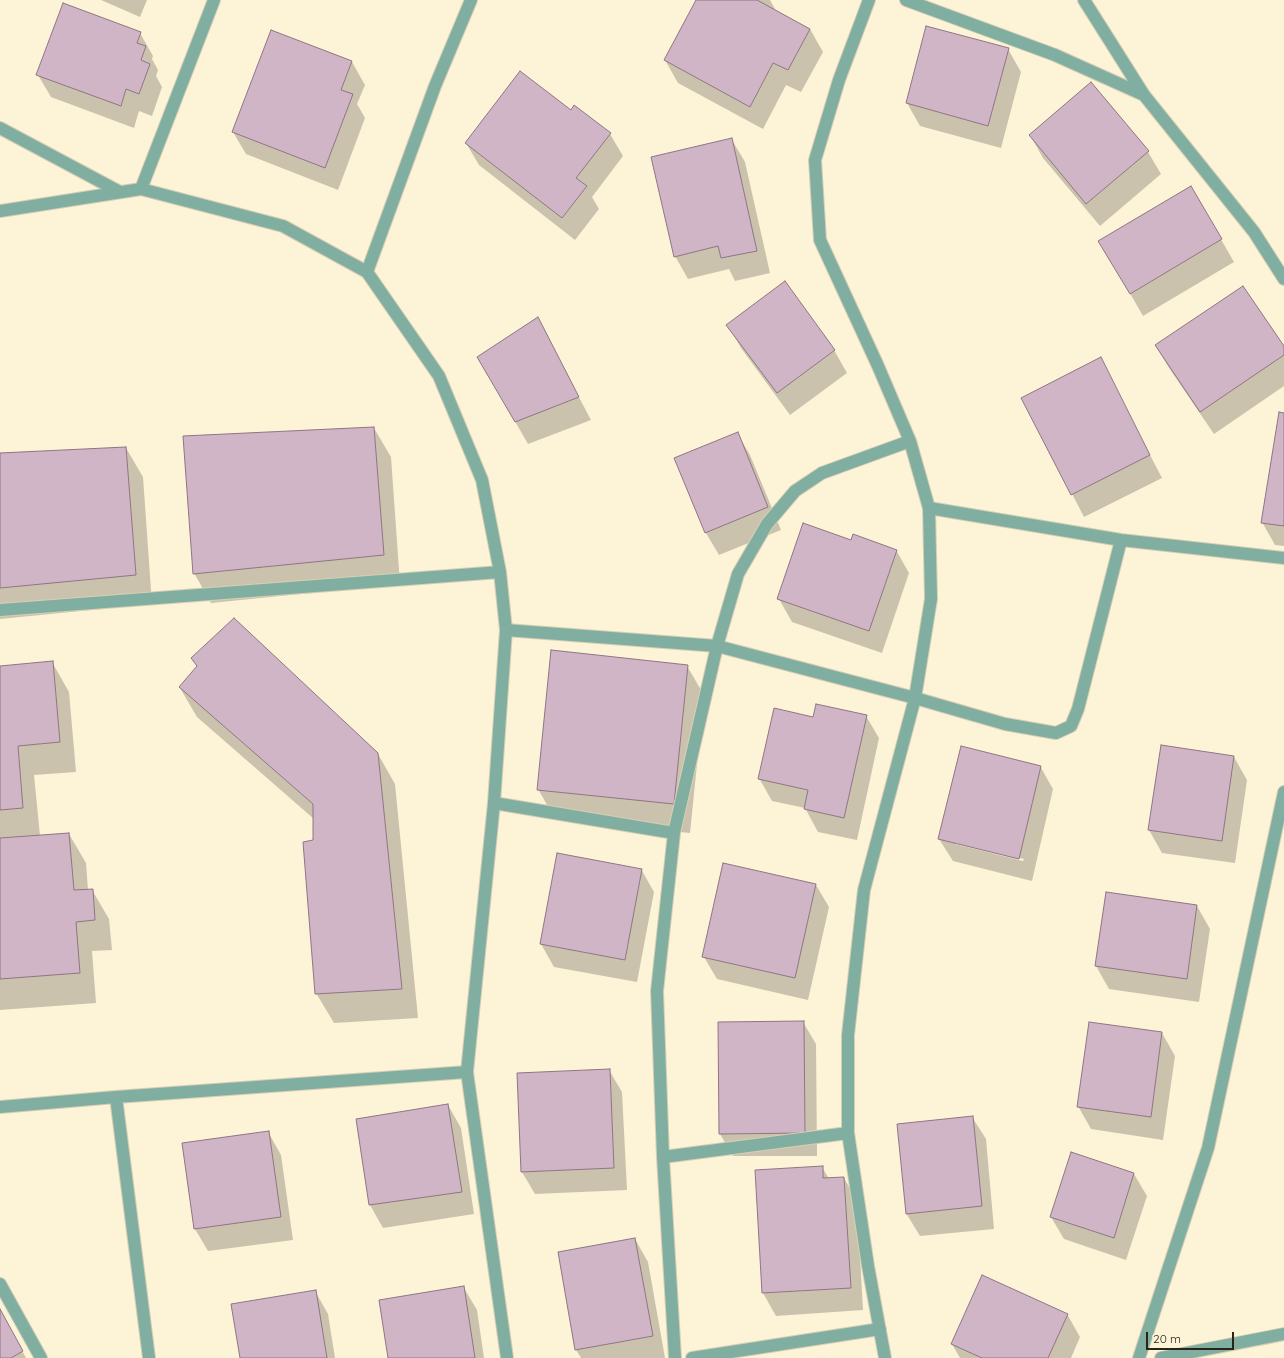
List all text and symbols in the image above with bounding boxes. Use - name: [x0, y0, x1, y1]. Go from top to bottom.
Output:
- scale bar: [1148, 1324, 1236, 1350]
- text: 20 m: [1153, 1331, 1181, 1346]

